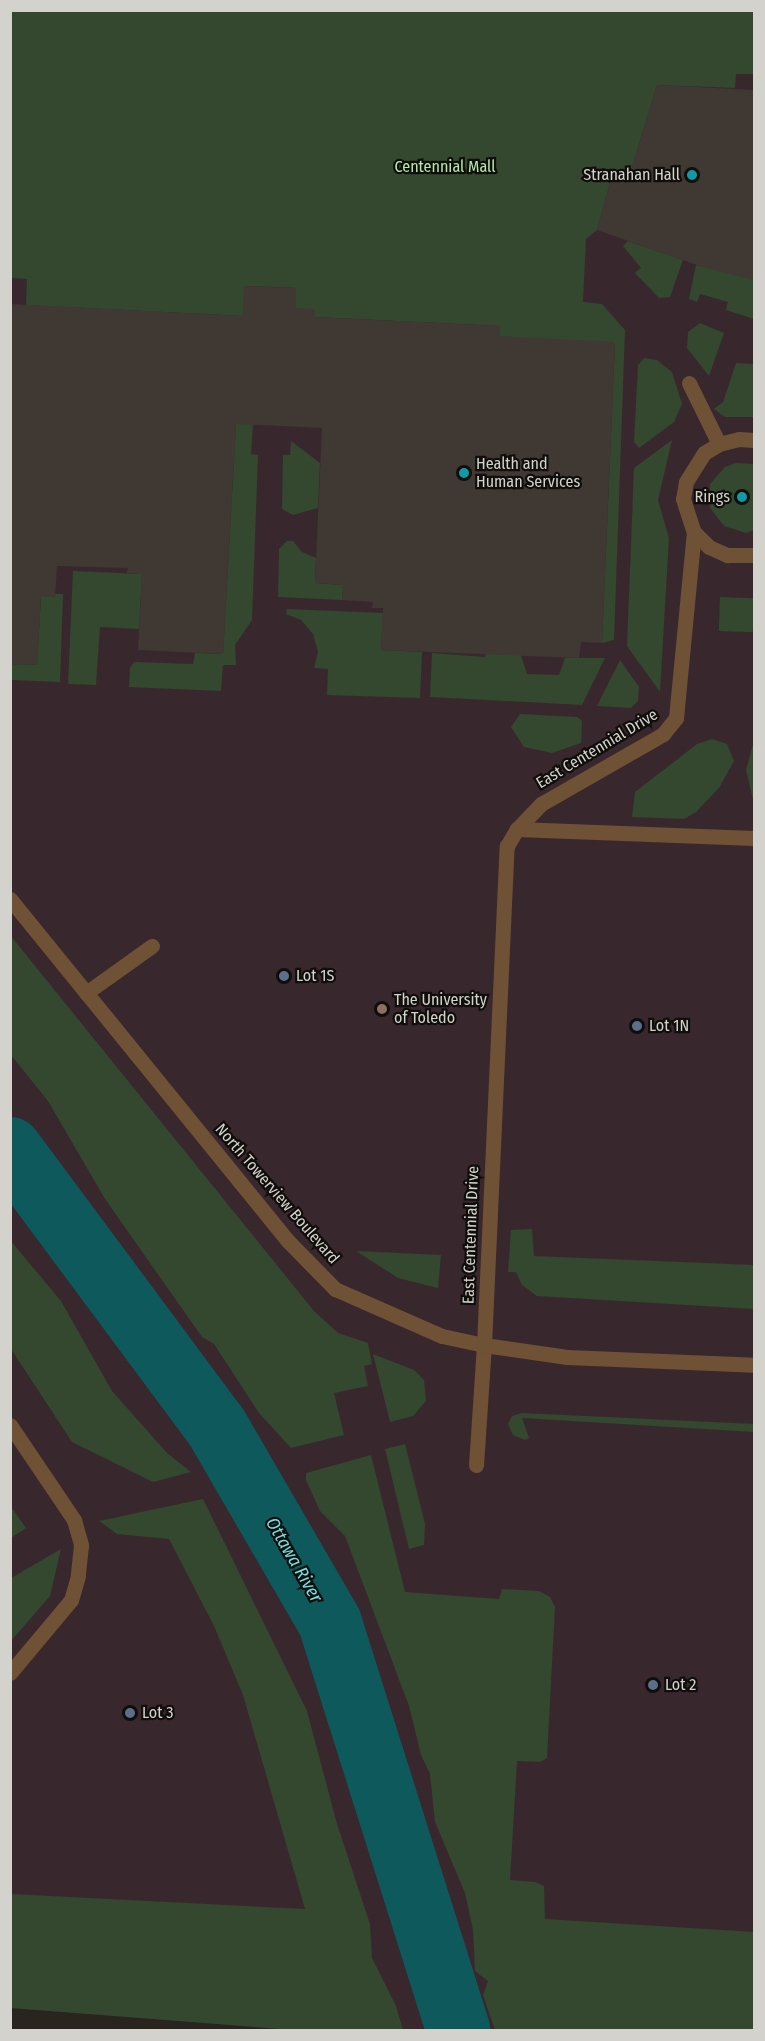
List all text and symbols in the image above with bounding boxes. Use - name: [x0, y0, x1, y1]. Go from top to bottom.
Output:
- park label: Centennial Mall: [394, 157, 496, 177]
- place label: Stranahan Hall: [583, 165, 680, 185]
- marker: Stranahan Hall: [685, 168, 699, 182]
- place label: Health and Human Services: [476, 454, 580, 492]
- marker: Health and Human Services: [457, 466, 471, 480]
- place label: Rings: [695, 487, 730, 507]
- marker: Rings: [735, 490, 749, 504]
- street label: East Centennial Drive: [533, 705, 661, 793]
- place label: Lot 1S: [296, 966, 334, 986]
- marker: Lot 1S: [277, 969, 291, 983]
- place label: The University of Toledo: [394, 990, 487, 1028]
- marker: The University of Toledo: [375, 1002, 389, 1016]
- place label: Lot 1N: [649, 1016, 689, 1036]
- marker: Lot 1N: [630, 1019, 644, 1033]
- street label: North Towerview Boulevard: [211, 1120, 343, 1268]
- street label: East Centennial Drive: [459, 1166, 483, 1304]
- water label: Ottawa River: [261, 1514, 327, 1606]
- place label: Lot 2: [665, 1675, 696, 1695]
- marker: Lot 2: [646, 1678, 660, 1692]
- place label: Lot 3: [142, 1703, 173, 1723]
- marker: Lot 3: [123, 1706, 137, 1720]

